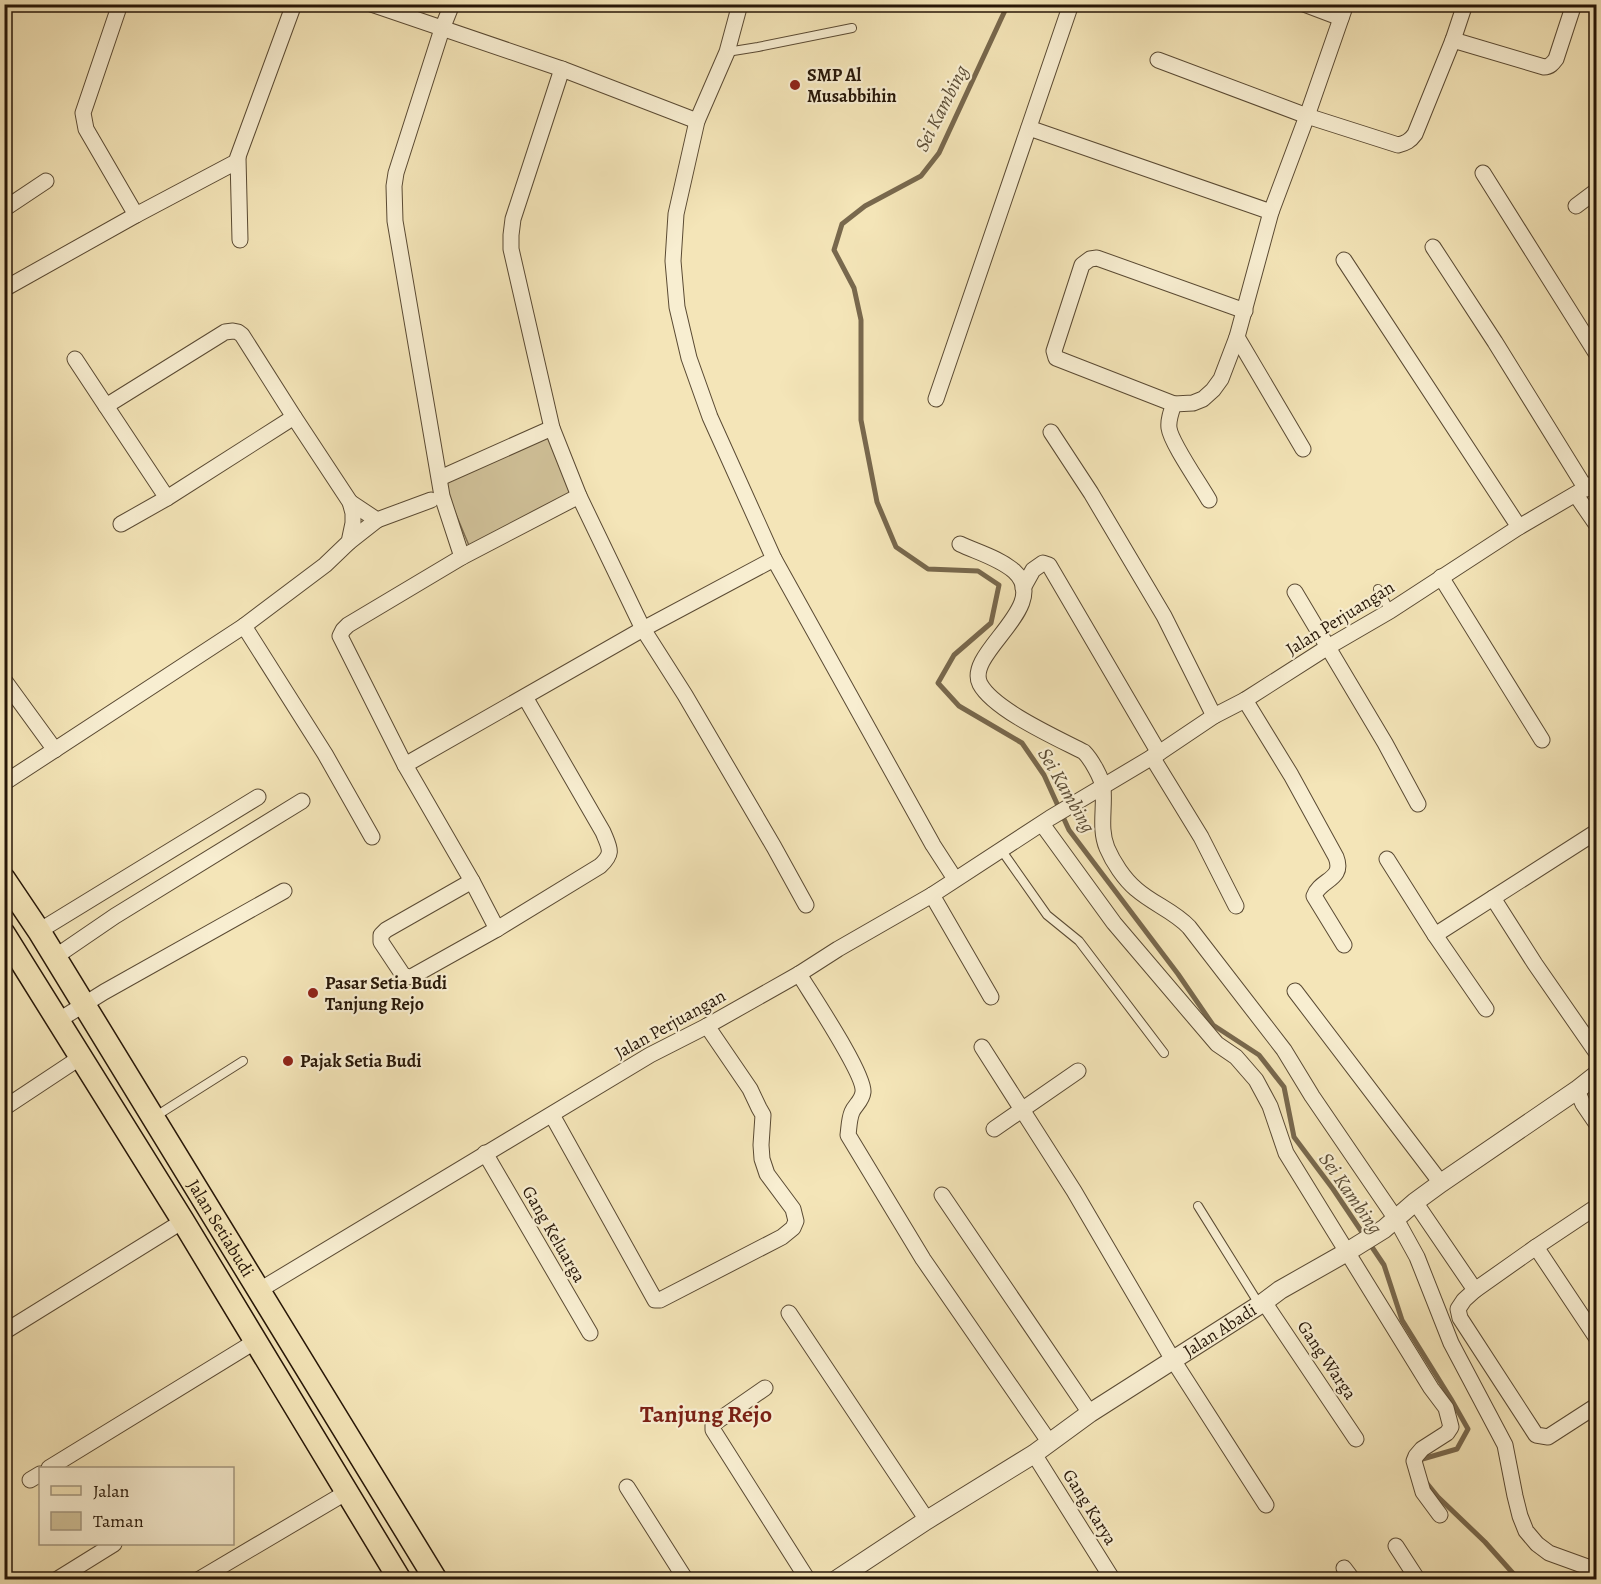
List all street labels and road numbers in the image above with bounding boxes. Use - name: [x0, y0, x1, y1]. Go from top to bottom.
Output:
- street label: Jalan Perjuangan: [1281, 575, 1399, 661]
- street label: Jalan Perjuangan: [610, 983, 730, 1064]
- street label: Jalan Setiabudi: [182, 1175, 260, 1281]
- street label: Gang Keluarga: [517, 1181, 592, 1287]
- street label: Jalan Abadi: [1179, 1298, 1261, 1363]
- street label: Gang Warga: [1292, 1316, 1363, 1405]
- street label: Gang Karya: [1057, 1464, 1123, 1550]

